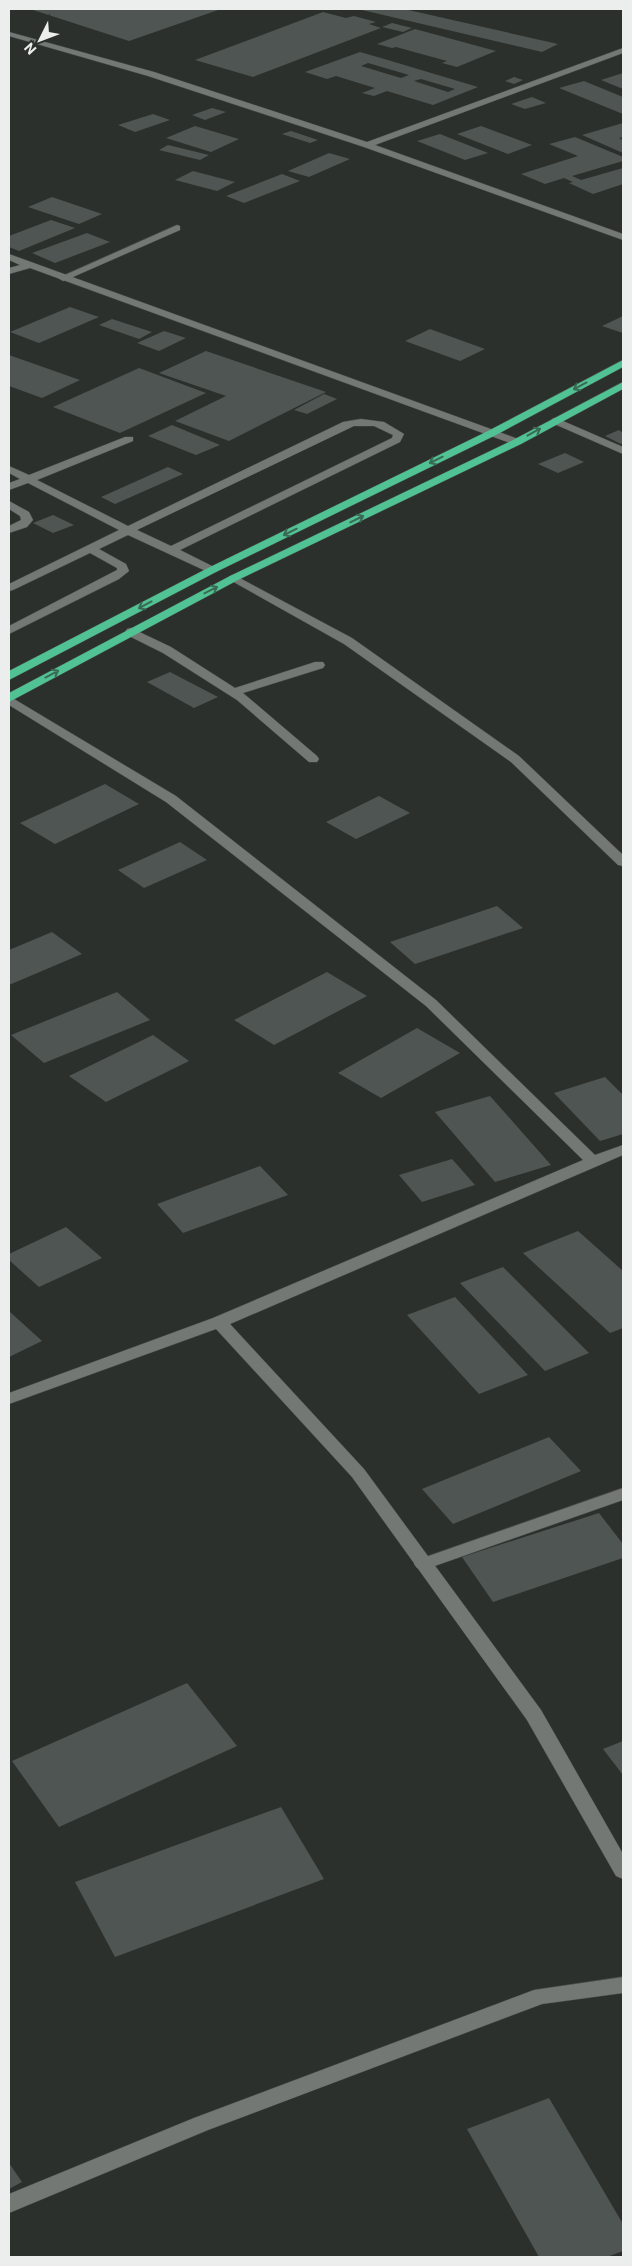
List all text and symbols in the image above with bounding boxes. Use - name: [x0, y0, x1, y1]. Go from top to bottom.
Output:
- north arrow: [15, 15, 65, 65]
- text: N: [21, 40, 40, 58]
- one-way arrow: [573, 382, 588, 391]
- one-way arrow: [527, 427, 541, 437]
- one-way arrow: [428, 455, 443, 465]
- one-way arrow: [349, 514, 364, 523]
- one-way arrow: [283, 528, 298, 537]
- one-way arrow: [203, 585, 218, 594]
- one-way arrow: [137, 600, 152, 610]
- one-way arrow: [44, 669, 58, 679]

